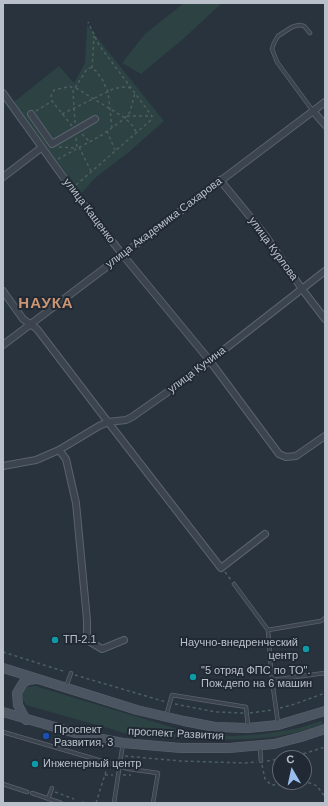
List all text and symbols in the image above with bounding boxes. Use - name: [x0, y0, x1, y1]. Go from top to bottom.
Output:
- street label: улица Академика Сахарова: [103, 175, 225, 271]
- street label: улица Кащенко: [60, 176, 118, 246]
- street label: улица Курлова: [246, 215, 300, 283]
- district label: НАУКА: [18, 295, 74, 313]
- street label: улица Кучина: [165, 344, 229, 396]
- place label: ТП-2.1: [63, 633, 97, 647]
- marker: ТП-2.1: [50, 635, 60, 645]
- place label: Научно-внедренческий центр: [180, 636, 298, 662]
- marker: Научно-внедренческий центр: [301, 644, 311, 654]
- place label: "5 отряд ФПС по ТО". Пож.депо на 6 машин: [201, 664, 312, 690]
- marker: "5 отряд ФПС по ТО". Пож.депо на 6 машин: [188, 672, 198, 682]
- place label: Проспект Развития, 3: [54, 723, 113, 749]
- street label: проспект Развития: [128, 725, 224, 743]
- marker: Проспект Развития, 3: [41, 731, 51, 741]
- north arrow: [272, 750, 312, 790]
- text: С: [285, 753, 295, 766]
- place label: Инженерный центр: [43, 757, 141, 771]
- marker: Инженерный центр: [30, 759, 40, 769]

